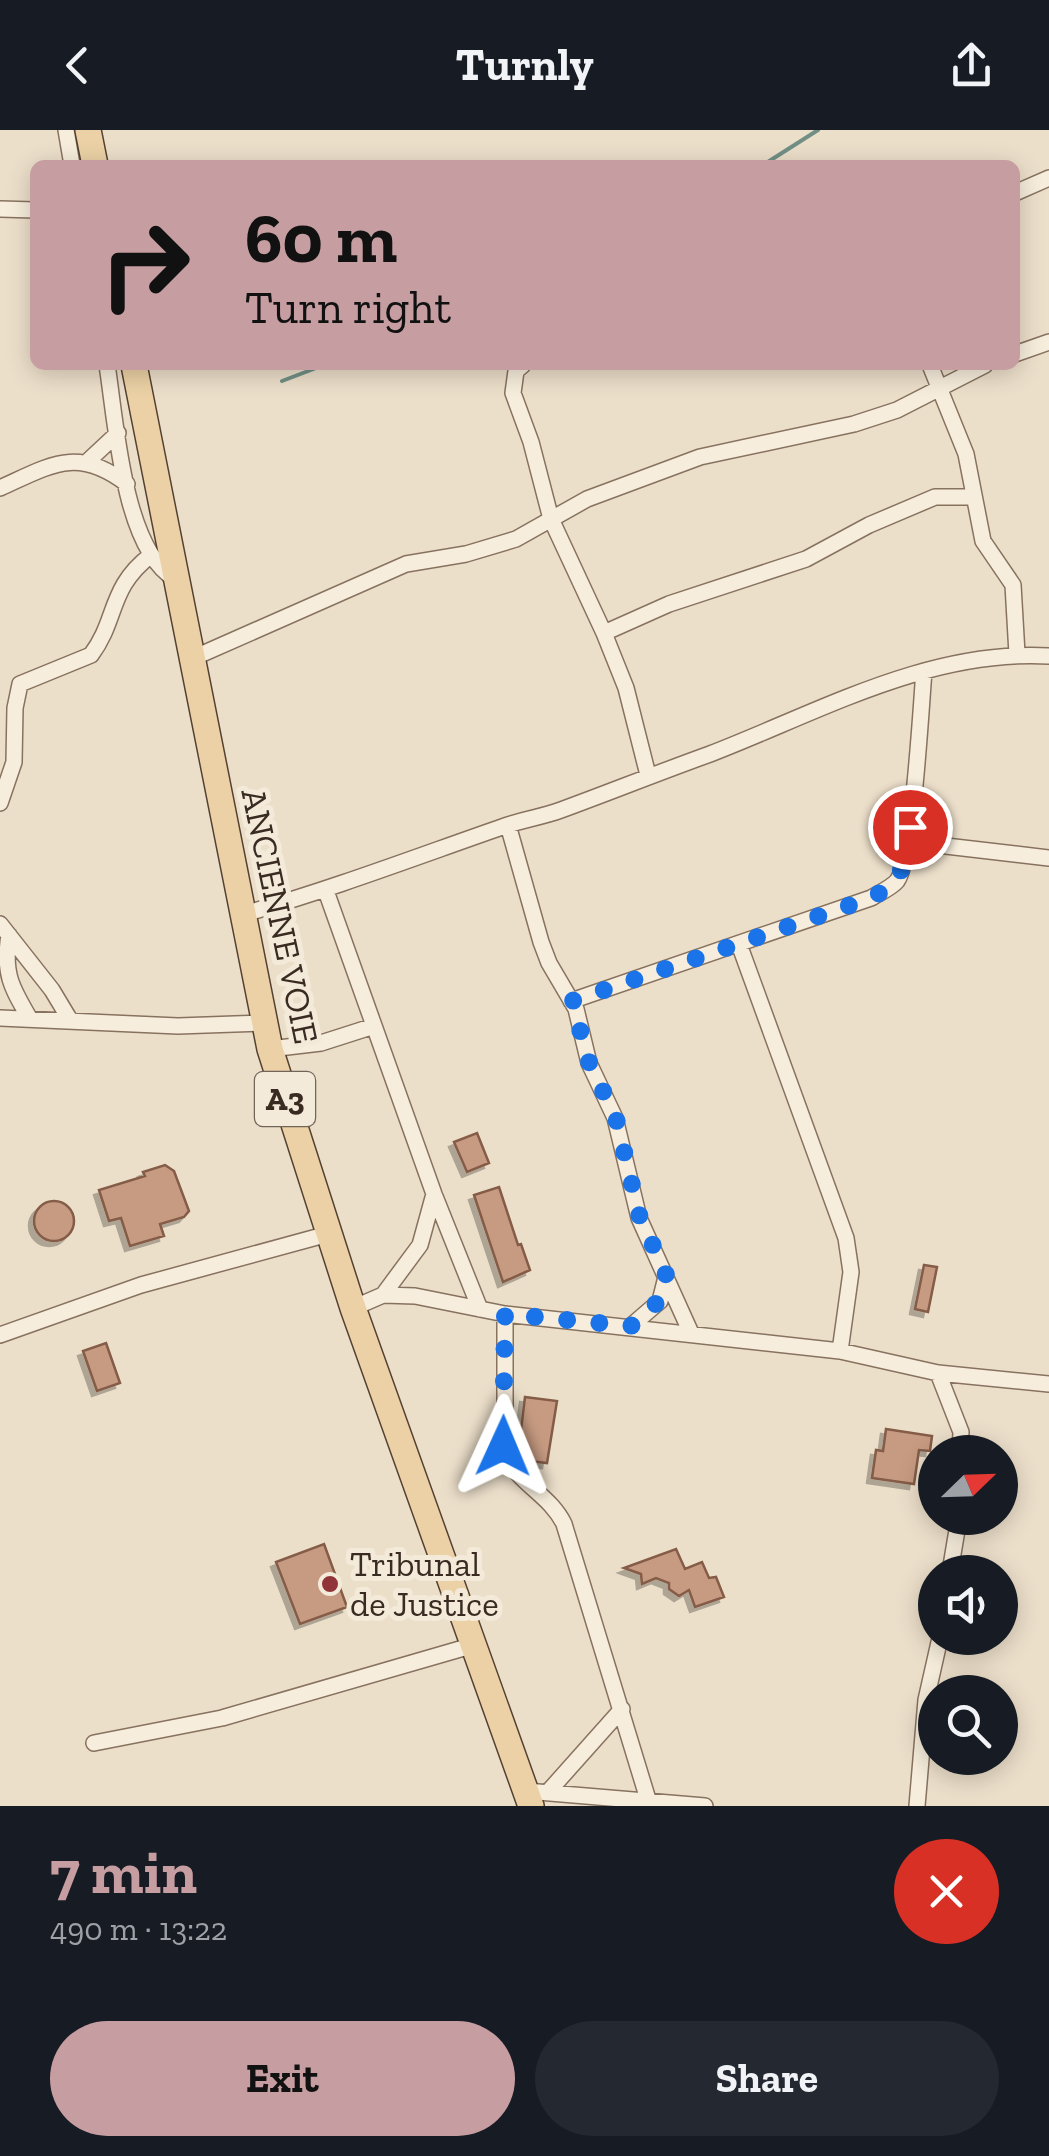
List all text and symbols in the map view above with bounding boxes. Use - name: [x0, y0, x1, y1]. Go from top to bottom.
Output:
- icon: back: [50, 38, 105, 93]
- text: Turnly: [455, 38, 594, 92]
- icon: share: [944, 38, 999, 93]
- text: 60 m: [245, 196, 397, 280]
- icon: right: [80, 200, 210, 330]
- text: Turn right: [245, 281, 451, 335]
- street label: ANCIENNE VOIE: [232, 784, 328, 1048]
- pin: [868, 785, 953, 870]
- icon: arrive: [883, 800, 938, 855]
- road number: A3: [255, 1072, 315, 1126]
- position arrow: [451, 1394, 555, 1498]
- north arrow: [918, 1435, 1018, 1535]
- map controls: [918, 1435, 1018, 1775]
- place label: Tribunal de Justice: [350, 1543, 499, 1625]
- button: sound: [918, 1555, 1018, 1655]
- marker: Tribunal de Justice: [319, 1573, 341, 1595]
- button: search: [918, 1675, 1018, 1775]
- text: 7 min: [50, 1836, 197, 1908]
- button: close: [894, 1839, 999, 1944]
- text: 490 m · 13:22: [50, 1910, 227, 1948]
- button: Exit: [50, 2021, 515, 2136]
- button: Share: [535, 2021, 999, 2136]

